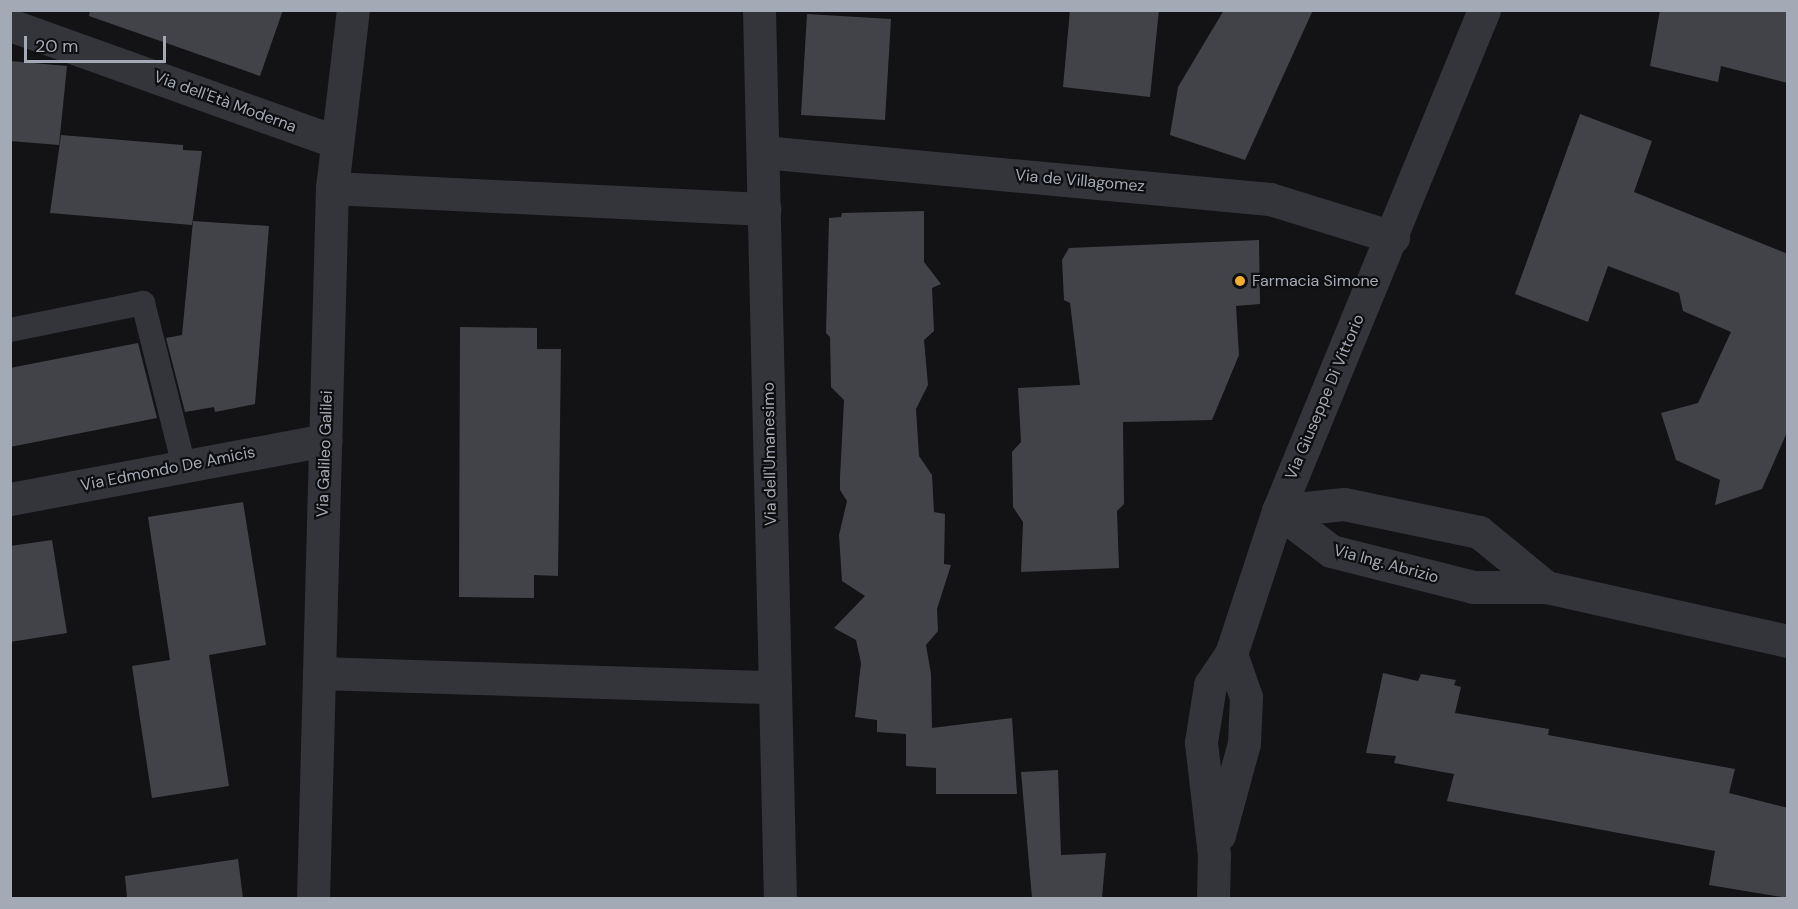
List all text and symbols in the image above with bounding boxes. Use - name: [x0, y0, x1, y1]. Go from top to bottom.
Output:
- scale bar: [27, 24, 170, 62]
- text: 20 m: [35, 34, 78, 58]
- street label: Via dell'Età Moderna: [151, 67, 299, 137]
- street label: Via de Villagomez: [1014, 166, 1146, 196]
- place label: Farmacia Simone: [1252, 271, 1379, 291]
- marker: Farmacia Simone: [1233, 274, 1247, 288]
- street label: Via Giuseppe Di Vittorio: [1281, 311, 1369, 483]
- street label: Via dell'Umanesimo: [759, 382, 781, 526]
- street label: Via Galileo Galilei: [313, 390, 337, 518]
- street label: Via Edmondo De Amicis: [79, 443, 257, 495]
- street label: Via Ing. Abrizio: [1331, 541, 1441, 587]

